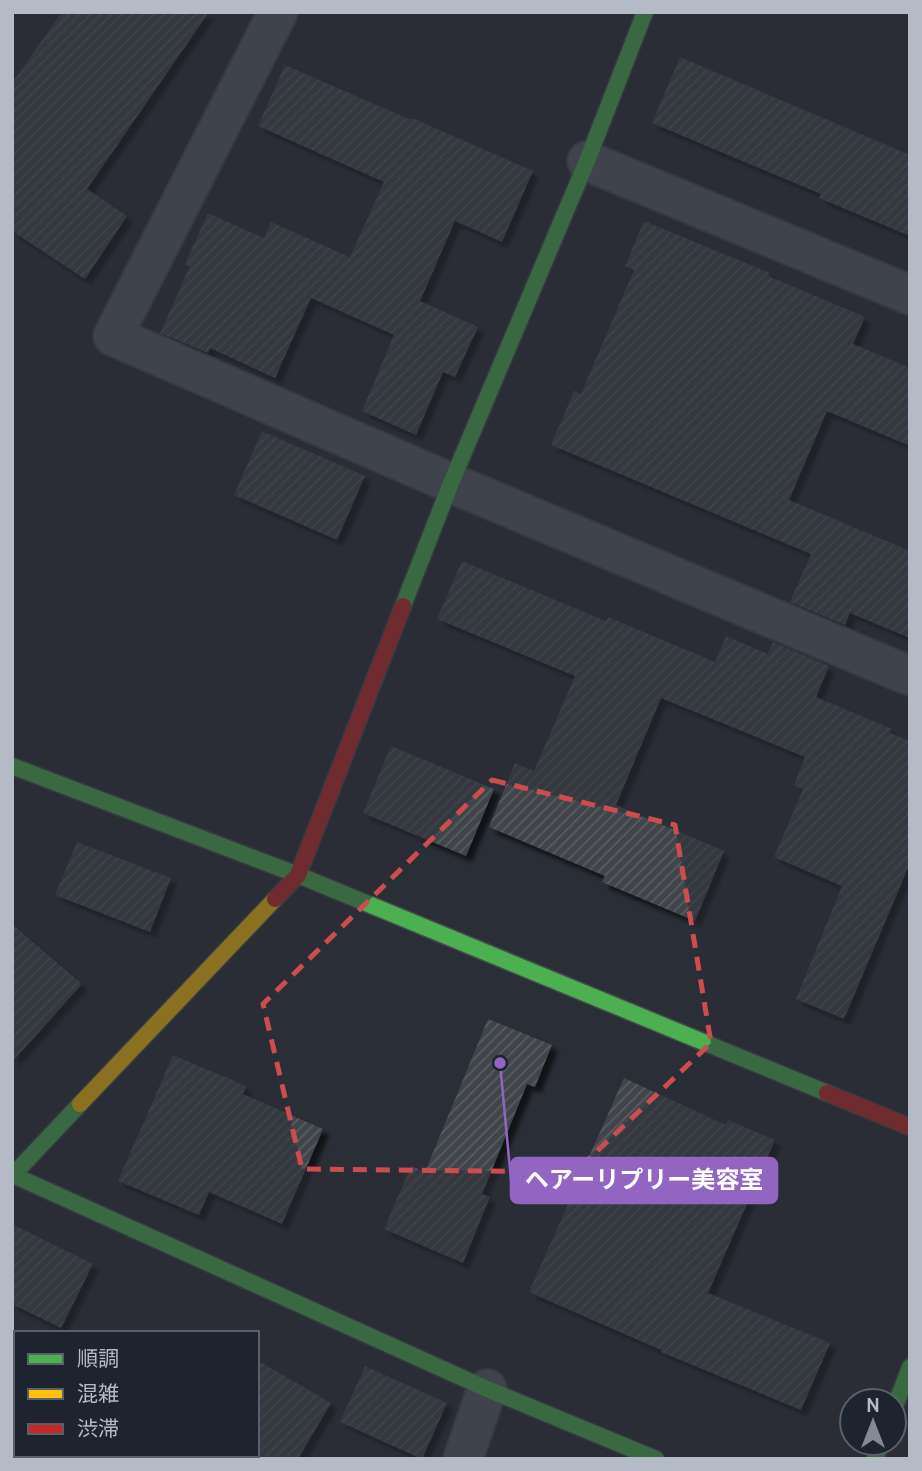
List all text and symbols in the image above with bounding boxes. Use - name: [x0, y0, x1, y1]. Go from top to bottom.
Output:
- callout: ヘアーリプリー美容室: [511, 1158, 777, 1203]
- text: ヘアーリプリー美容室: [525, 1165, 763, 1194]
- legend: [14, 1331, 259, 1457]
- text: 順調: [77, 1346, 119, 1371]
- text: 混雑: [77, 1381, 119, 1406]
- north arrow: [838, 1387, 908, 1457]
- text: N: [866, 1394, 880, 1417]
- text: 渋滞: [77, 1416, 119, 1441]

